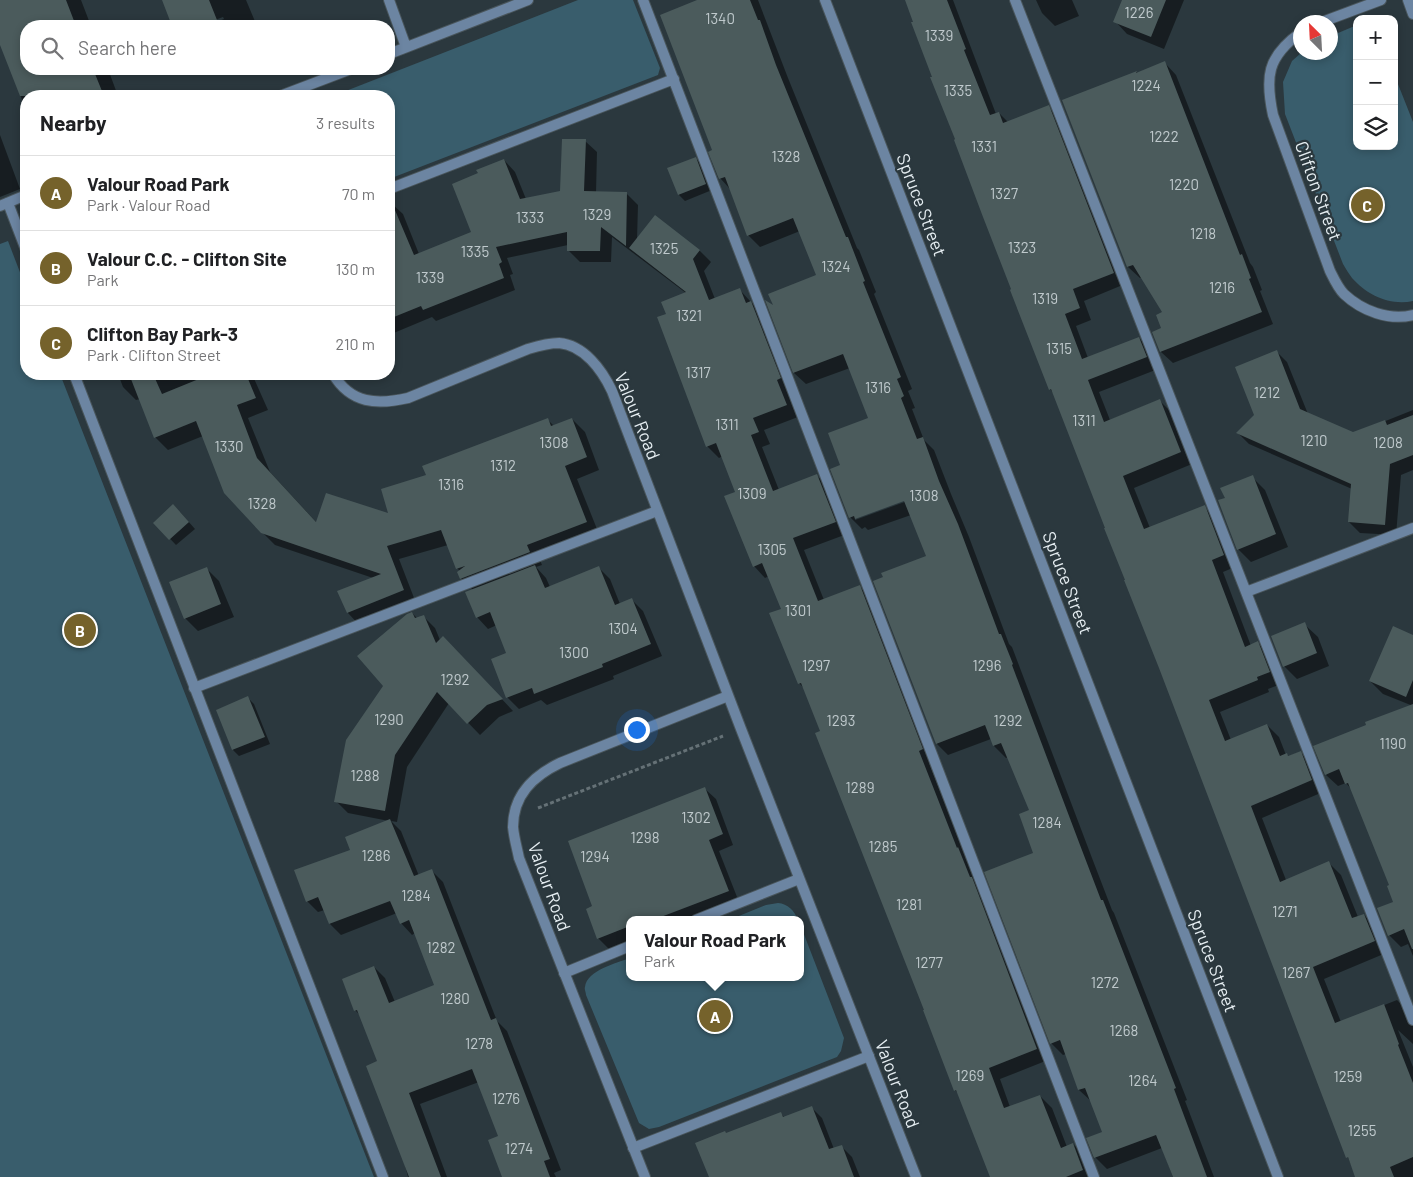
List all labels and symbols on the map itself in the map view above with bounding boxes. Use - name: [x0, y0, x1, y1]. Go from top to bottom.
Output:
- house number: 1226: [1124, 3, 1154, 21]
- house number: 1340: [705, 9, 735, 27]
- north arrow: [1293, 15, 1338, 60]
- house number: 1339: [925, 26, 953, 44]
- house number: 1224: [1131, 76, 1161, 94]
- house number: 1335: [944, 81, 972, 99]
- house number: 1222: [1149, 127, 1179, 145]
- house number: 1331: [971, 137, 997, 155]
- street label: Clifton Street: [1291, 138, 1347, 244]
- house number: 1328: [772, 147, 800, 165]
- street label: Spruce Street: [892, 150, 952, 259]
- house number: 1220: [1169, 175, 1199, 193]
- house number: 1327: [990, 184, 1018, 202]
- pin: C: [1351, 186, 1383, 224]
- house number: 1329: [583, 205, 611, 223]
- house number: 1333: [516, 208, 544, 226]
- house number: 1218: [1190, 224, 1216, 242]
- house number: 1323: [1008, 238, 1036, 256]
- house number: 1325: [650, 239, 678, 257]
- house number: 1335: [461, 242, 489, 260]
- house number: 1324: [821, 257, 851, 275]
- house number: 1339: [416, 268, 444, 286]
- house number: 1216: [1209, 278, 1235, 296]
- house number: 1319: [1032, 289, 1058, 307]
- house number: 1321: [676, 306, 702, 324]
- house number: 1315: [1046, 339, 1072, 357]
- house number: 1317: [685, 363, 711, 381]
- street label: Valour Road: [610, 369, 665, 463]
- house number: 1316: [865, 378, 891, 396]
- house number: 1212: [1254, 383, 1280, 401]
- house number: 1311: [1072, 411, 1096, 429]
- house number: 1311: [715, 415, 739, 433]
- house number: 1210: [1301, 431, 1327, 449]
- house number: 1308: [539, 433, 569, 451]
- house number: 1208: [1373, 433, 1403, 451]
- house number: 1330: [214, 437, 244, 455]
- house number: 1312: [490, 456, 516, 474]
- house number: 1316: [438, 475, 464, 493]
- house number: 1309: [737, 484, 767, 502]
- house number: 1308: [909, 486, 939, 504]
- house number: 1328: [248, 494, 276, 512]
- street label: Spruce Street: [1038, 528, 1098, 637]
- house number: 1305: [757, 540, 787, 558]
- house number: 1301: [785, 601, 811, 619]
- pin: B: [64, 611, 96, 649]
- house number: 1304: [608, 619, 638, 637]
- house number: 1300: [559, 643, 589, 661]
- house number: 1297: [802, 656, 830, 674]
- house number: 1296: [973, 656, 1001, 674]
- house number: 1292: [440, 670, 470, 688]
- house number: 1290: [374, 710, 404, 728]
- house number: 1293: [827, 711, 855, 729]
- house number: 1292: [993, 711, 1023, 729]
- your location: [624, 717, 650, 743]
- house number: 1190: [1380, 734, 1406, 752]
- house number: 1288: [351, 766, 379, 784]
- house number: 1289: [846, 778, 874, 796]
- house number: 1302: [681, 808, 711, 826]
- house number: 1284: [1032, 813, 1062, 831]
- house number: 1298: [631, 828, 659, 846]
- house number: 1285: [869, 837, 897, 855]
- street label: Valour Road: [524, 839, 576, 934]
- house number: 1286: [362, 846, 390, 864]
- house number: 1294: [580, 847, 610, 865]
- house number: 1284: [401, 886, 431, 904]
- house number: 1281: [896, 895, 922, 913]
- house number: 1271: [1272, 902, 1298, 920]
- street label: Spruce Street: [1183, 906, 1243, 1015]
- house number: 1282: [426, 938, 456, 956]
- house number: 1277: [915, 953, 943, 971]
- house number: 1267: [1282, 963, 1310, 981]
- house number: 1272: [1091, 973, 1119, 991]
- house number: 1280: [440, 989, 470, 1007]
- pin: A: [699, 997, 731, 1035]
- house number: 1268: [1110, 1021, 1138, 1039]
- house number: 1278: [465, 1034, 493, 1052]
- street label: Valour Road: [871, 1037, 925, 1131]
- house number: 1269: [956, 1066, 984, 1084]
- house number: 1259: [1334, 1067, 1362, 1085]
- house number: 1264: [1128, 1071, 1158, 1089]
- house number: 1276: [492, 1089, 520, 1107]
- house number: 1255: [1348, 1121, 1376, 1139]
- house number: 1274: [505, 1139, 533, 1157]

